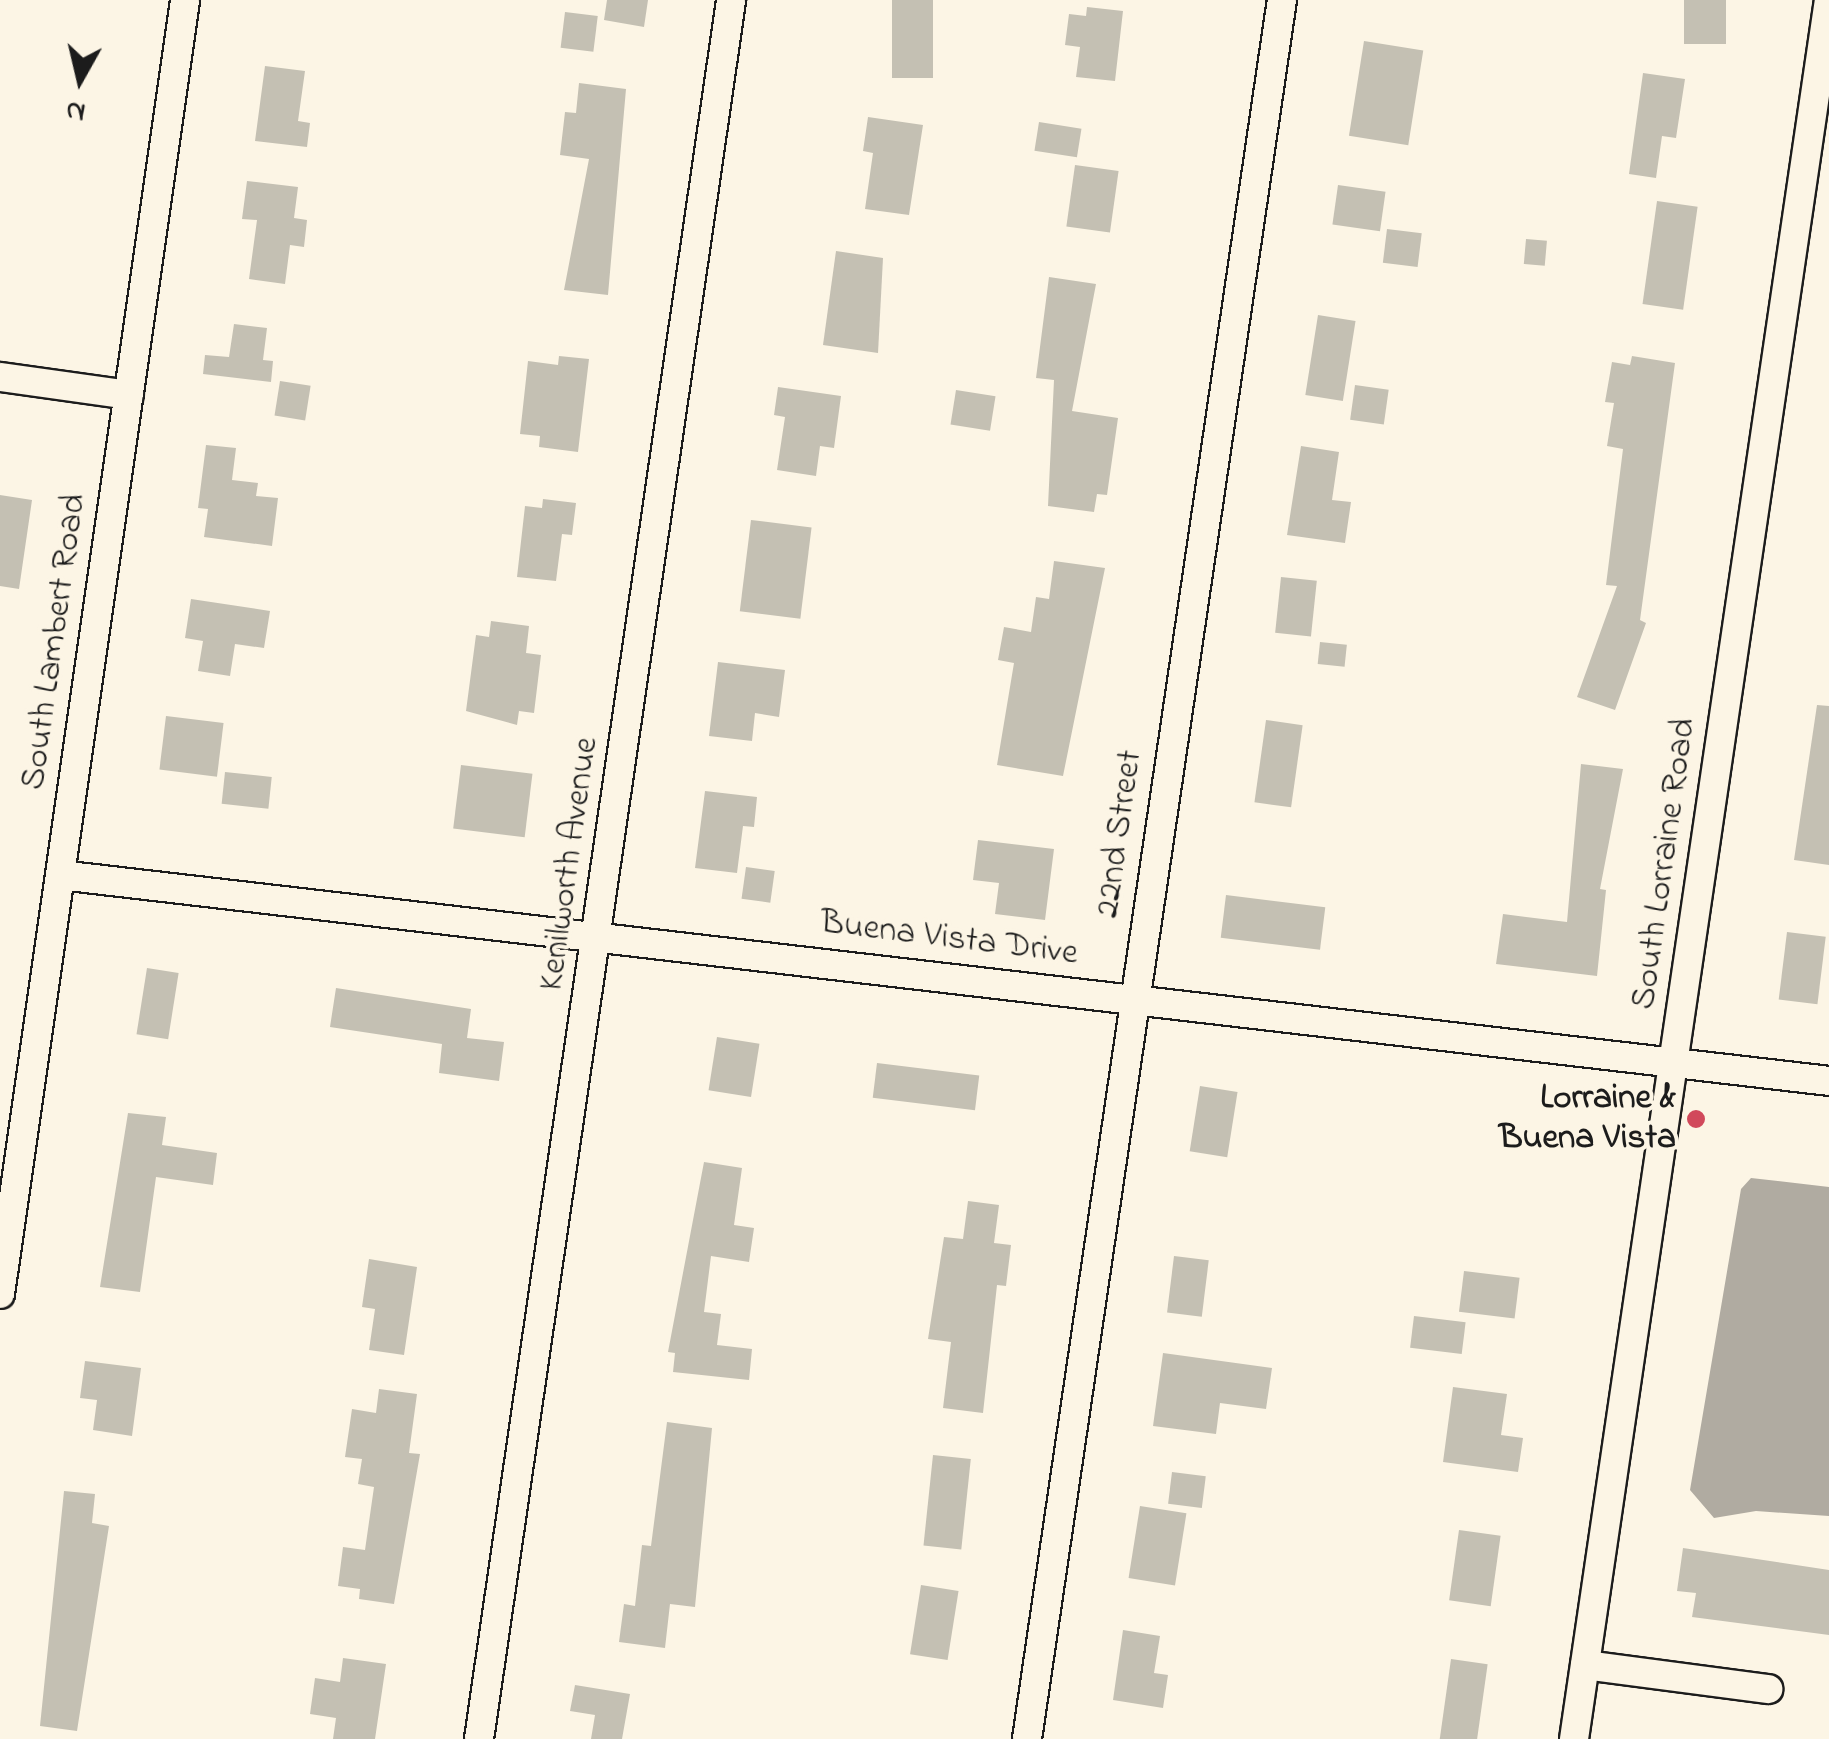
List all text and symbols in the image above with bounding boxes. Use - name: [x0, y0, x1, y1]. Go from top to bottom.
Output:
- north arrow: [30, 30, 130, 130]
- text: N: [64, 89, 88, 132]
- street label: South Lambert Road: [13, 491, 97, 793]
- street label: South Lorraine Road: [1624, 716, 1706, 1012]
- street label: Kenilworth Avenue: [531, 735, 609, 993]
- street label: 22nd Street: [1087, 748, 1153, 920]
- street label: Buena Vista Drive: [818, 902, 1080, 976]
- place label: Lorraine & Buena Vista: [1499, 1078, 1676, 1160]
- marker: Lorraine & Buena Vista: [1685, 1108, 1707, 1130]

